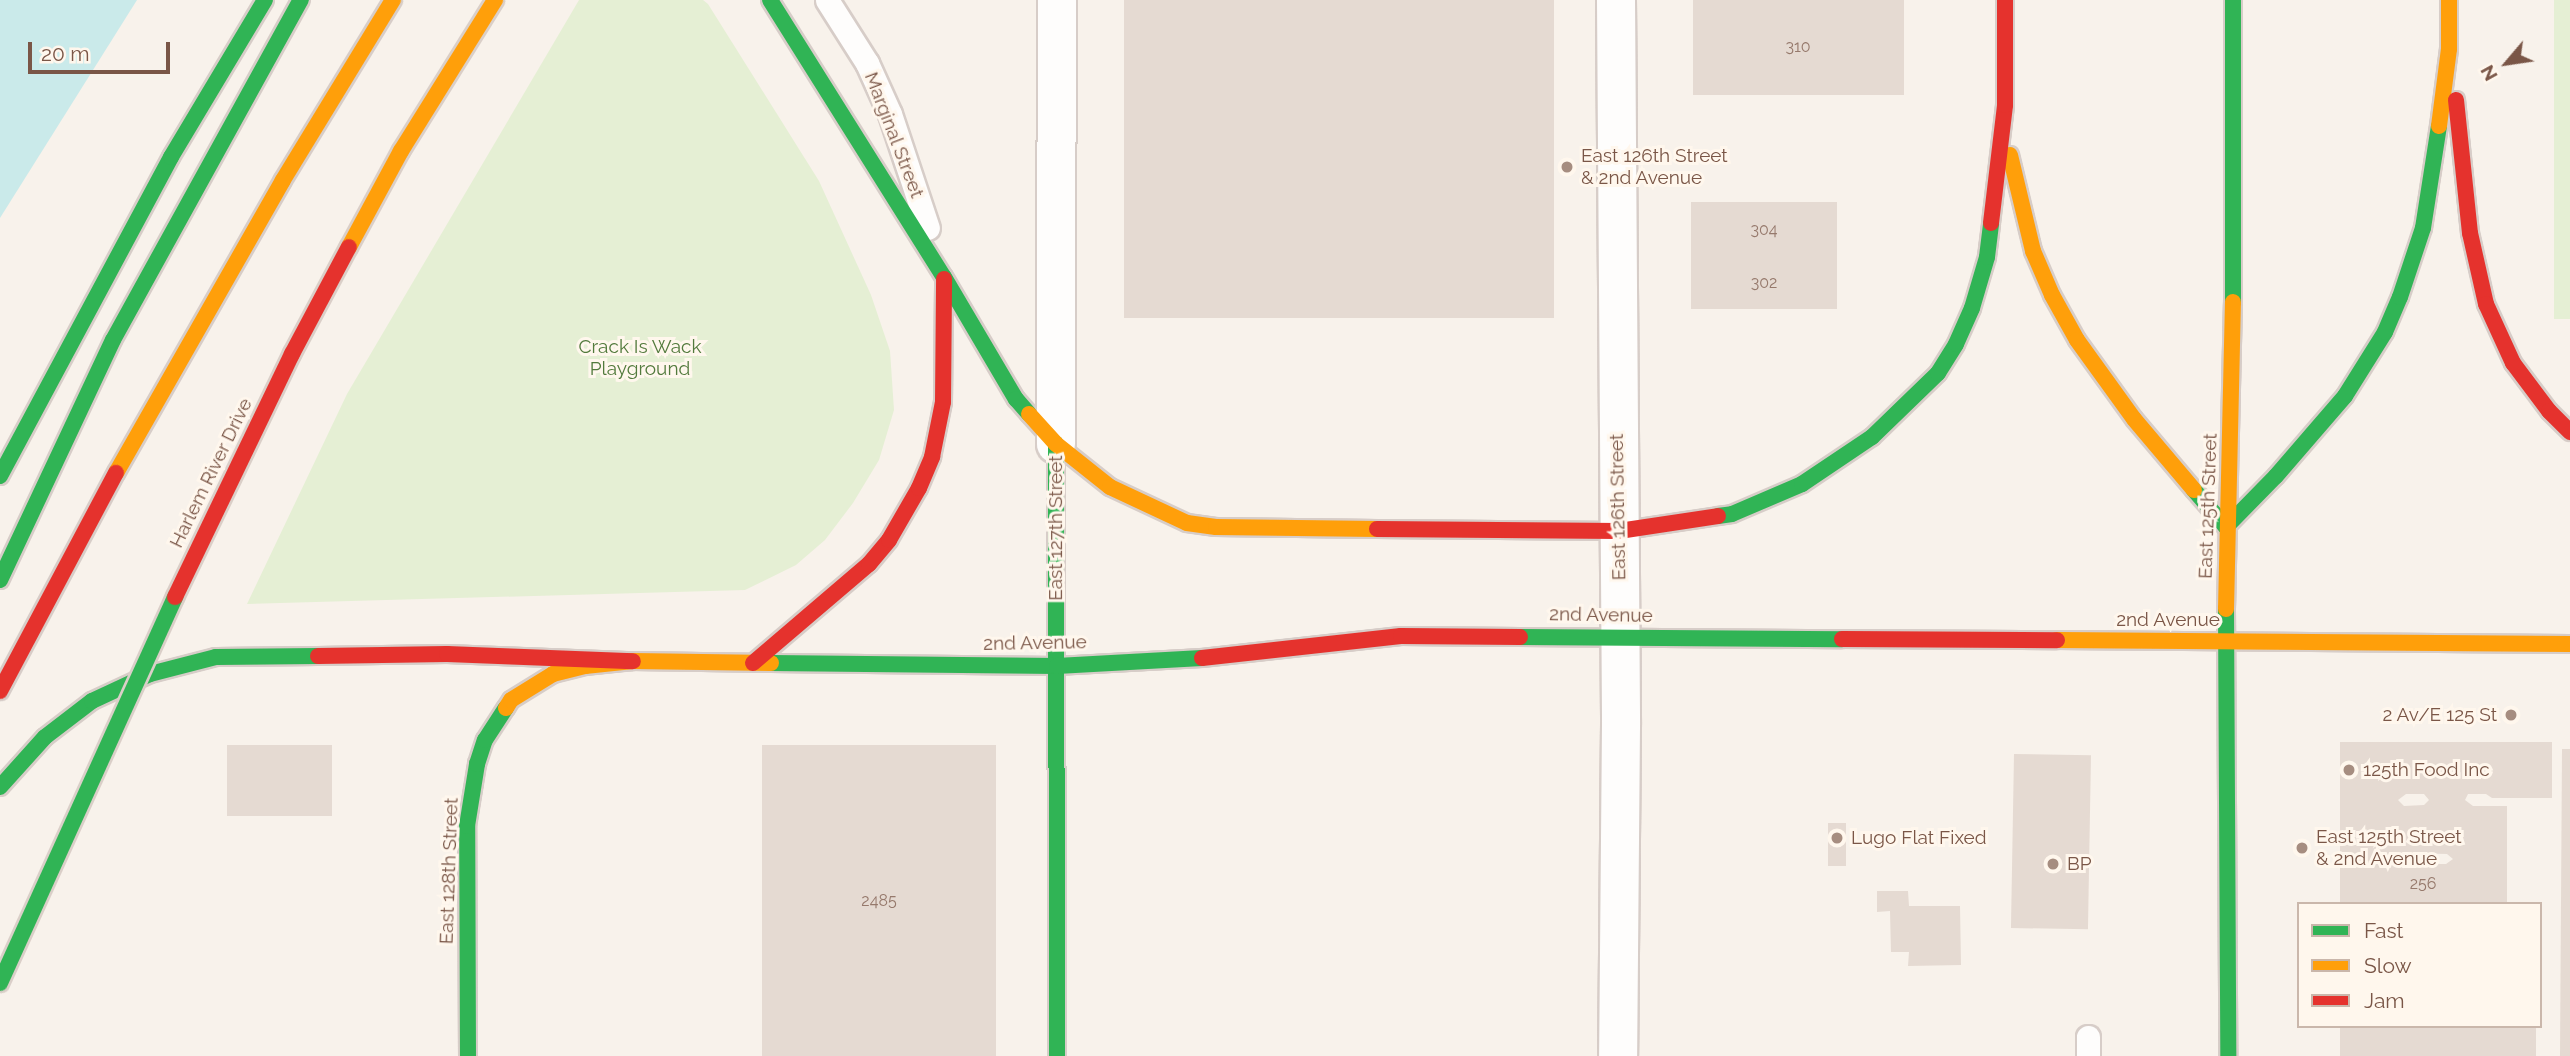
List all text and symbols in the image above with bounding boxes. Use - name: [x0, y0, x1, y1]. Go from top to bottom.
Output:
- scale bar: [32, 28, 173, 72]
- north arrow: [2472, 28, 2542, 98]
- house number: 310: [1785, 37, 1811, 57]
- text: 20 m: [41, 41, 89, 66]
- text: N: [2475, 62, 2502, 85]
- street label: Marginal Street: [859, 69, 929, 201]
- place label: East 126th Street & 2nd Avenue: [1581, 145, 1728, 189]
- marker: East 126th Street & 2nd Avenue: [1559, 159, 1575, 175]
- house number: 304: [1750, 220, 1778, 240]
- house number: 302: [1751, 273, 1777, 293]
- park label: Crack Is Wack Playground: [578, 336, 702, 380]
- street label: Harlem River Drive: [165, 394, 257, 552]
- street label: East 126th Street: [1605, 433, 1631, 581]
- street label: East 125th Street: [2194, 433, 2222, 579]
- street label: East 127th Street: [1045, 455, 1067, 601]
- street label: 2nd Avenue: [1549, 603, 1653, 627]
- street label: 2nd Avenue: [2116, 609, 2220, 631]
- street label: 2nd Avenue: [983, 631, 1087, 655]
- place label: 2 Av/E 125 St: [2382, 704, 2497, 726]
- marker: 2 Av/E 125 St: [2503, 707, 2519, 723]
- place label: 125th Food Inc: [2363, 759, 2490, 781]
- marker: 125th Food Inc: [2341, 762, 2357, 778]
- street label: East 128th Street: [435, 797, 463, 945]
- place label: East 125th Street & 2nd Avenue: [2316, 826, 2462, 870]
- place label: Lugo Flat Fixed: [1851, 827, 1987, 849]
- marker: Lugo Flat Fixed: [1829, 830, 1845, 846]
- marker: East 125th Street & 2nd Avenue: [2294, 840, 2310, 856]
- place label: BP: [2067, 853, 2091, 875]
- marker: BP: [2045, 856, 2061, 872]
- house number: 256: [2410, 874, 2436, 894]
- house number: 2485: [861, 891, 897, 911]
- legend: [2297, 902, 2542, 1028]
- text: Fast: [2364, 918, 2404, 943]
- text: Slow: [2364, 953, 2412, 978]
- text: Jam: [2364, 988, 2405, 1013]

